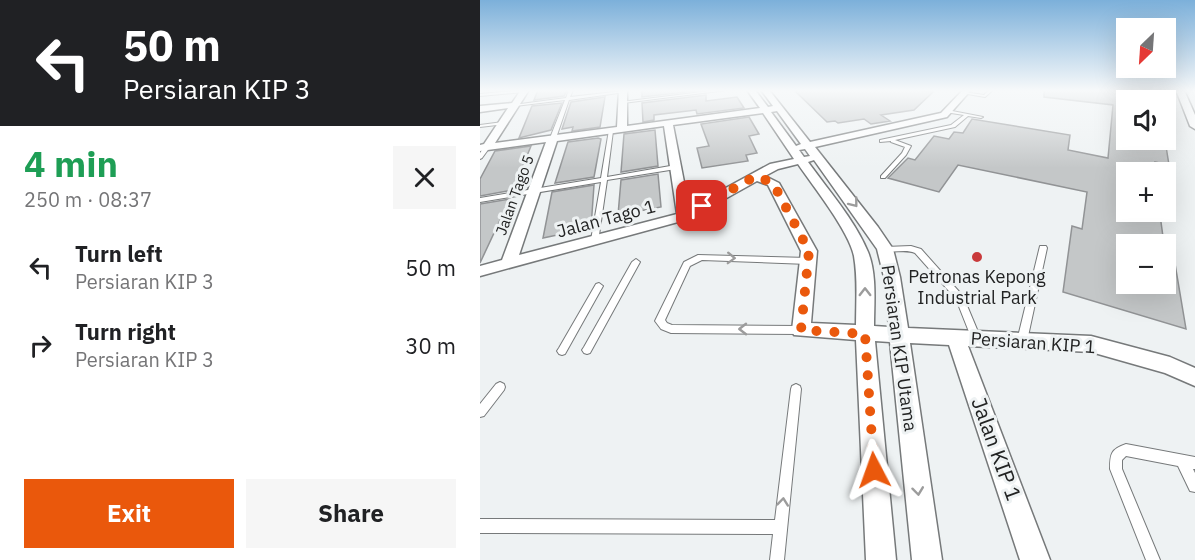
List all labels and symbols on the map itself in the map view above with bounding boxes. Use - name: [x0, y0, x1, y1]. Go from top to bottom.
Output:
- north arrow: [1116, 18, 1176, 78]
- street label: Jalan Tago 5: [491, 152, 538, 238]
- pin: [676, 180, 727, 231]
- street label: Jalan Tago 1: [554, 194, 658, 243]
- one-way arrow: [846, 197, 857, 208]
- marker: Petronas Kepong Industrial Park: [970, 250, 984, 264]
- one-way arrow: [727, 252, 736, 265]
- street label: Persiaran KIP Utama: [876, 263, 923, 433]
- place label: Petronas Kepong Industrial Park: [908, 265, 1046, 309]
- one-way arrow: [859, 288, 871, 297]
- one-way arrow: [738, 323, 747, 335]
- street label: Persiaran KIP 1: [970, 327, 1096, 358]
- street label: Jalan KIP 1: [965, 393, 1029, 504]
- position arrow: [842, 438, 906, 502]
- one-way arrow: [912, 487, 924, 496]
- one-way arrow: [777, 497, 789, 506]

